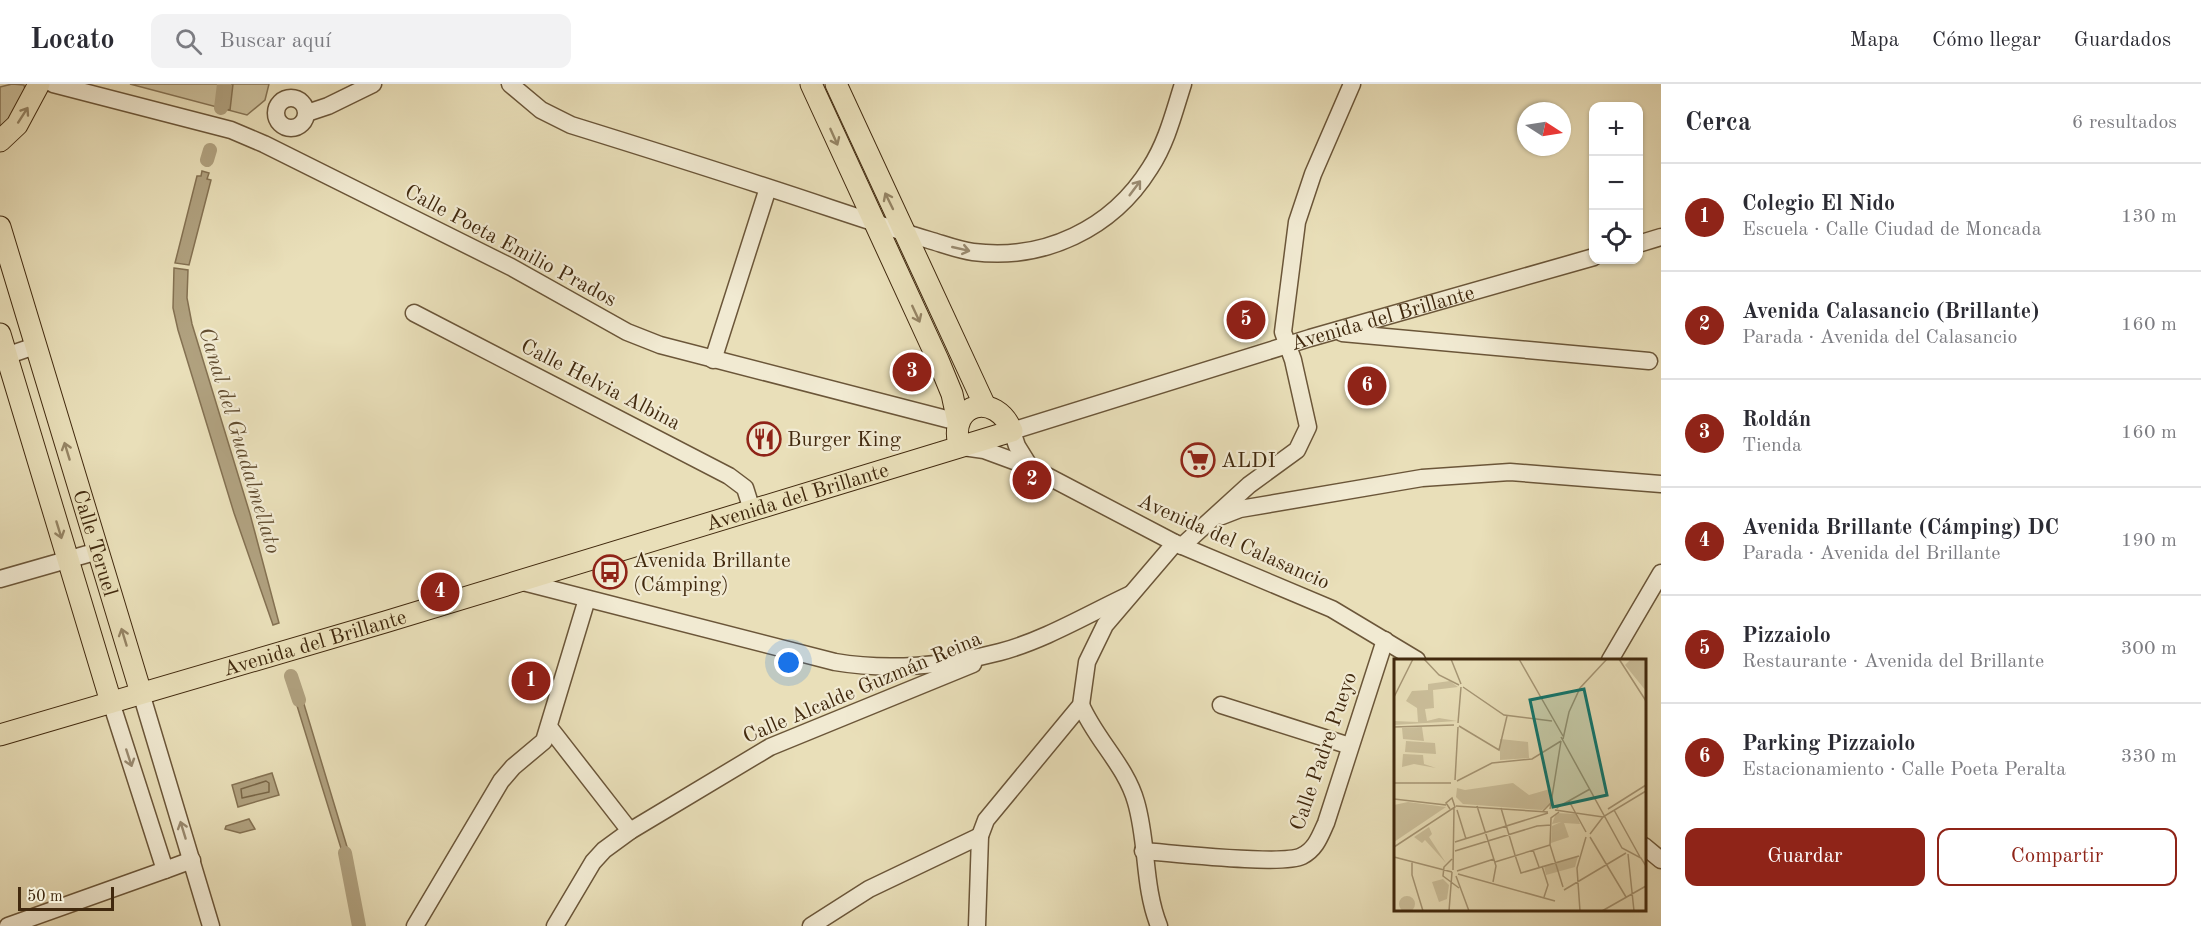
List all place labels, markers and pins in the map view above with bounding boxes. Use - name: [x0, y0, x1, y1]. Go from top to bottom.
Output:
- pin: 5: [1226, 298, 1266, 342]
- pin: 3: [892, 350, 932, 394]
- pin: 6: [1348, 364, 1386, 408]
- restaurant icon: Burger King: [746, 421, 782, 457]
- place label: Burger King: [787, 430, 902, 451]
- supermarket icon: ALDI: [1180, 442, 1216, 478]
- place label: ALDI: [1221, 451, 1276, 472]
- pin: 2: [1012, 458, 1052, 502]
- place label: Avenida Brillante (Cámping): [633, 551, 791, 596]
- bus stop icon: Avenida Brillante (Cámping): [592, 554, 628, 590]
- pin: 4: [420, 570, 460, 614]
- pin: 1: [512, 658, 550, 704]

